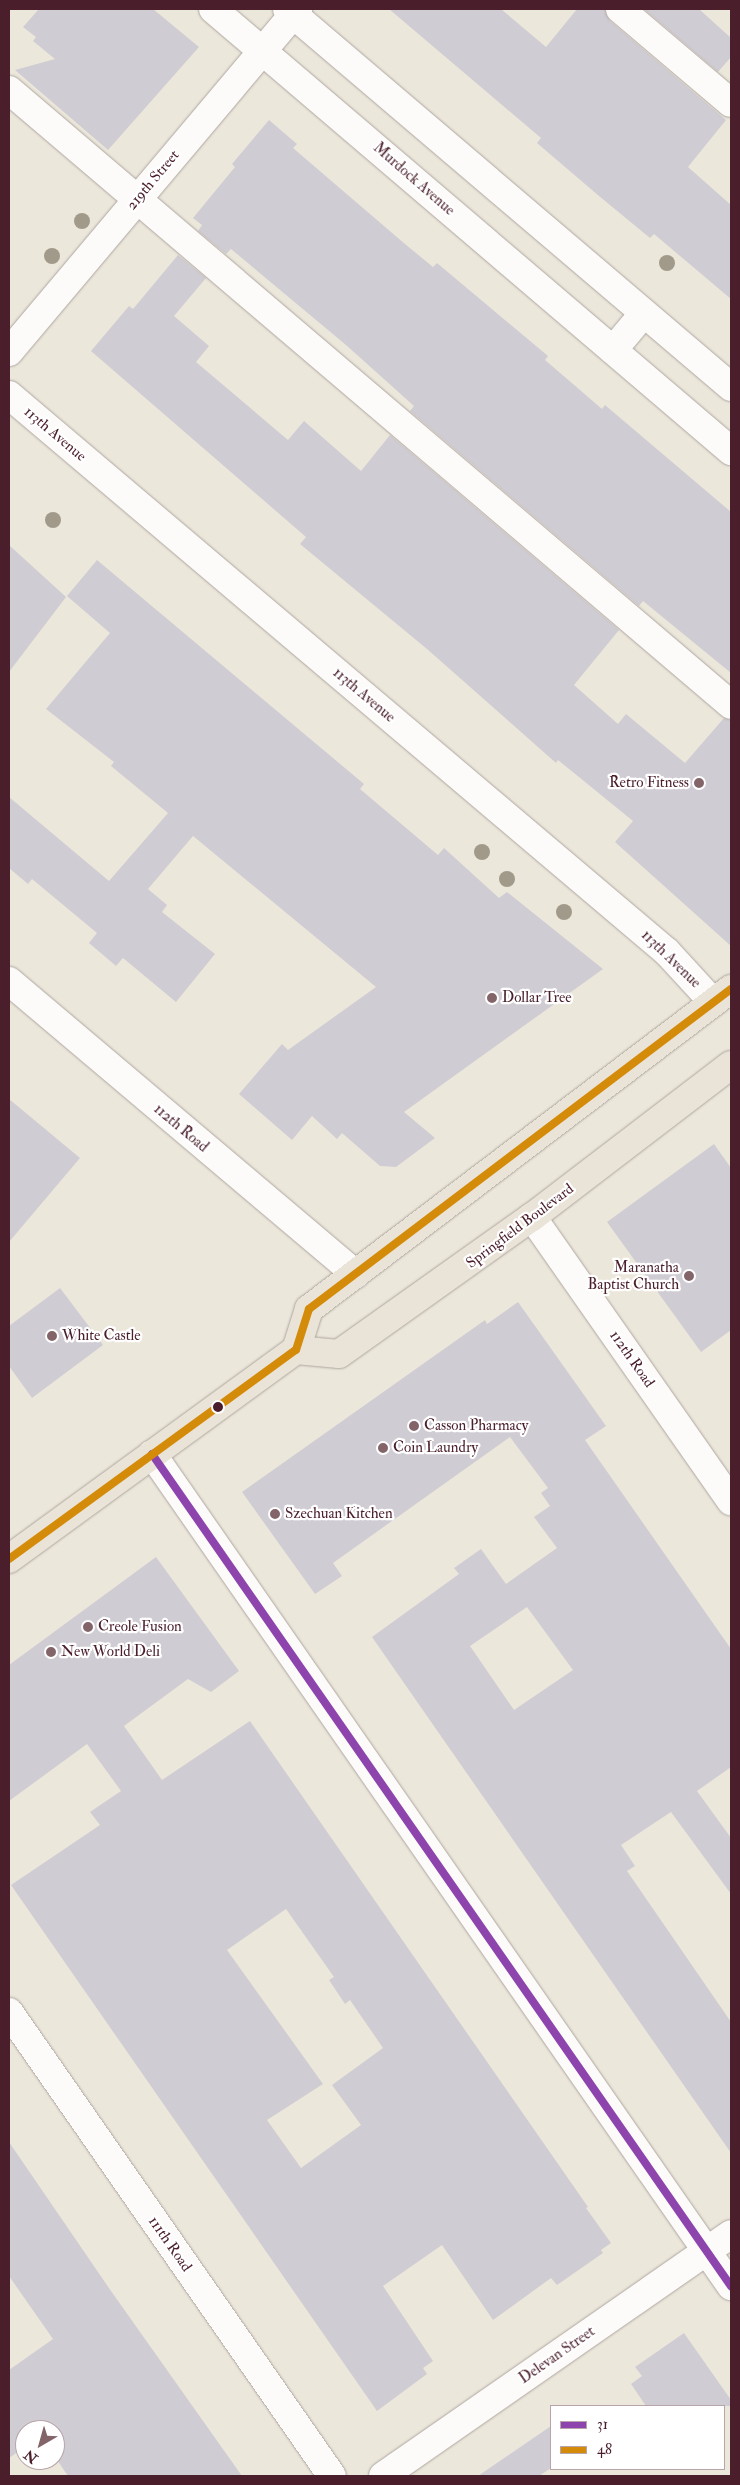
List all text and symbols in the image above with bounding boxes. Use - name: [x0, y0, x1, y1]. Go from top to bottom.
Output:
- street label: Murdock Avenue: [370, 139, 458, 219]
- street label: 219th Street: [123, 146, 183, 214]
- street label: 113th Avenue: [20, 403, 90, 465]
- street label: 113th Avenue: [329, 664, 399, 726]
- place label: Retro Fitness: [609, 774, 689, 792]
- marker: Retro Fitness: [693, 777, 705, 789]
- street label: 113th Avenue: [637, 926, 705, 992]
- place label: Dollar Tree: [502, 989, 572, 1007]
- marker: Dollar Tree: [486, 992, 498, 1004]
- street label: 112th Road: [150, 1100, 212, 1156]
- street label: Springfield Boulevard: [463, 1180, 577, 1272]
- place label: Maranatha Baptist Church: [587, 1258, 679, 1293]
- marker: Maranatha Baptist Church: [683, 1270, 695, 1282]
- place label: White Castle: [62, 1327, 141, 1345]
- street label: 112th Road: [606, 1327, 658, 1391]
- marker: White Castle: [46, 1330, 58, 1342]
- unlabelled marker: [213, 1402, 223, 1412]
- place label: Casson Pharmacy: [424, 1417, 528, 1435]
- marker: Casson Pharmacy: [408, 1420, 420, 1432]
- place label: Coin Laundry: [393, 1439, 478, 1457]
- marker: Coin Laundry: [377, 1442, 389, 1454]
- place label: Szechuan Kitchen: [285, 1505, 393, 1523]
- marker: Szechuan Kitchen: [269, 1508, 281, 1520]
- place label: Creole Fusion: [98, 1618, 182, 1636]
- marker: Creole Fusion: [82, 1621, 94, 1633]
- place label: New World Deli: [61, 1643, 160, 1661]
- marker: New World Deli: [45, 1646, 57, 1658]
- street label: 111th Road: [144, 2213, 196, 2275]
- street label: Delevan Street: [516, 2322, 598, 2388]
- legend: [550, 2405, 725, 2470]
- text: 31: [597, 2415, 608, 2434]
- north arrow: [15, 2420, 65, 2470]
- text: 48: [597, 2440, 612, 2459]
- text: N: [21, 2446, 41, 2467]

